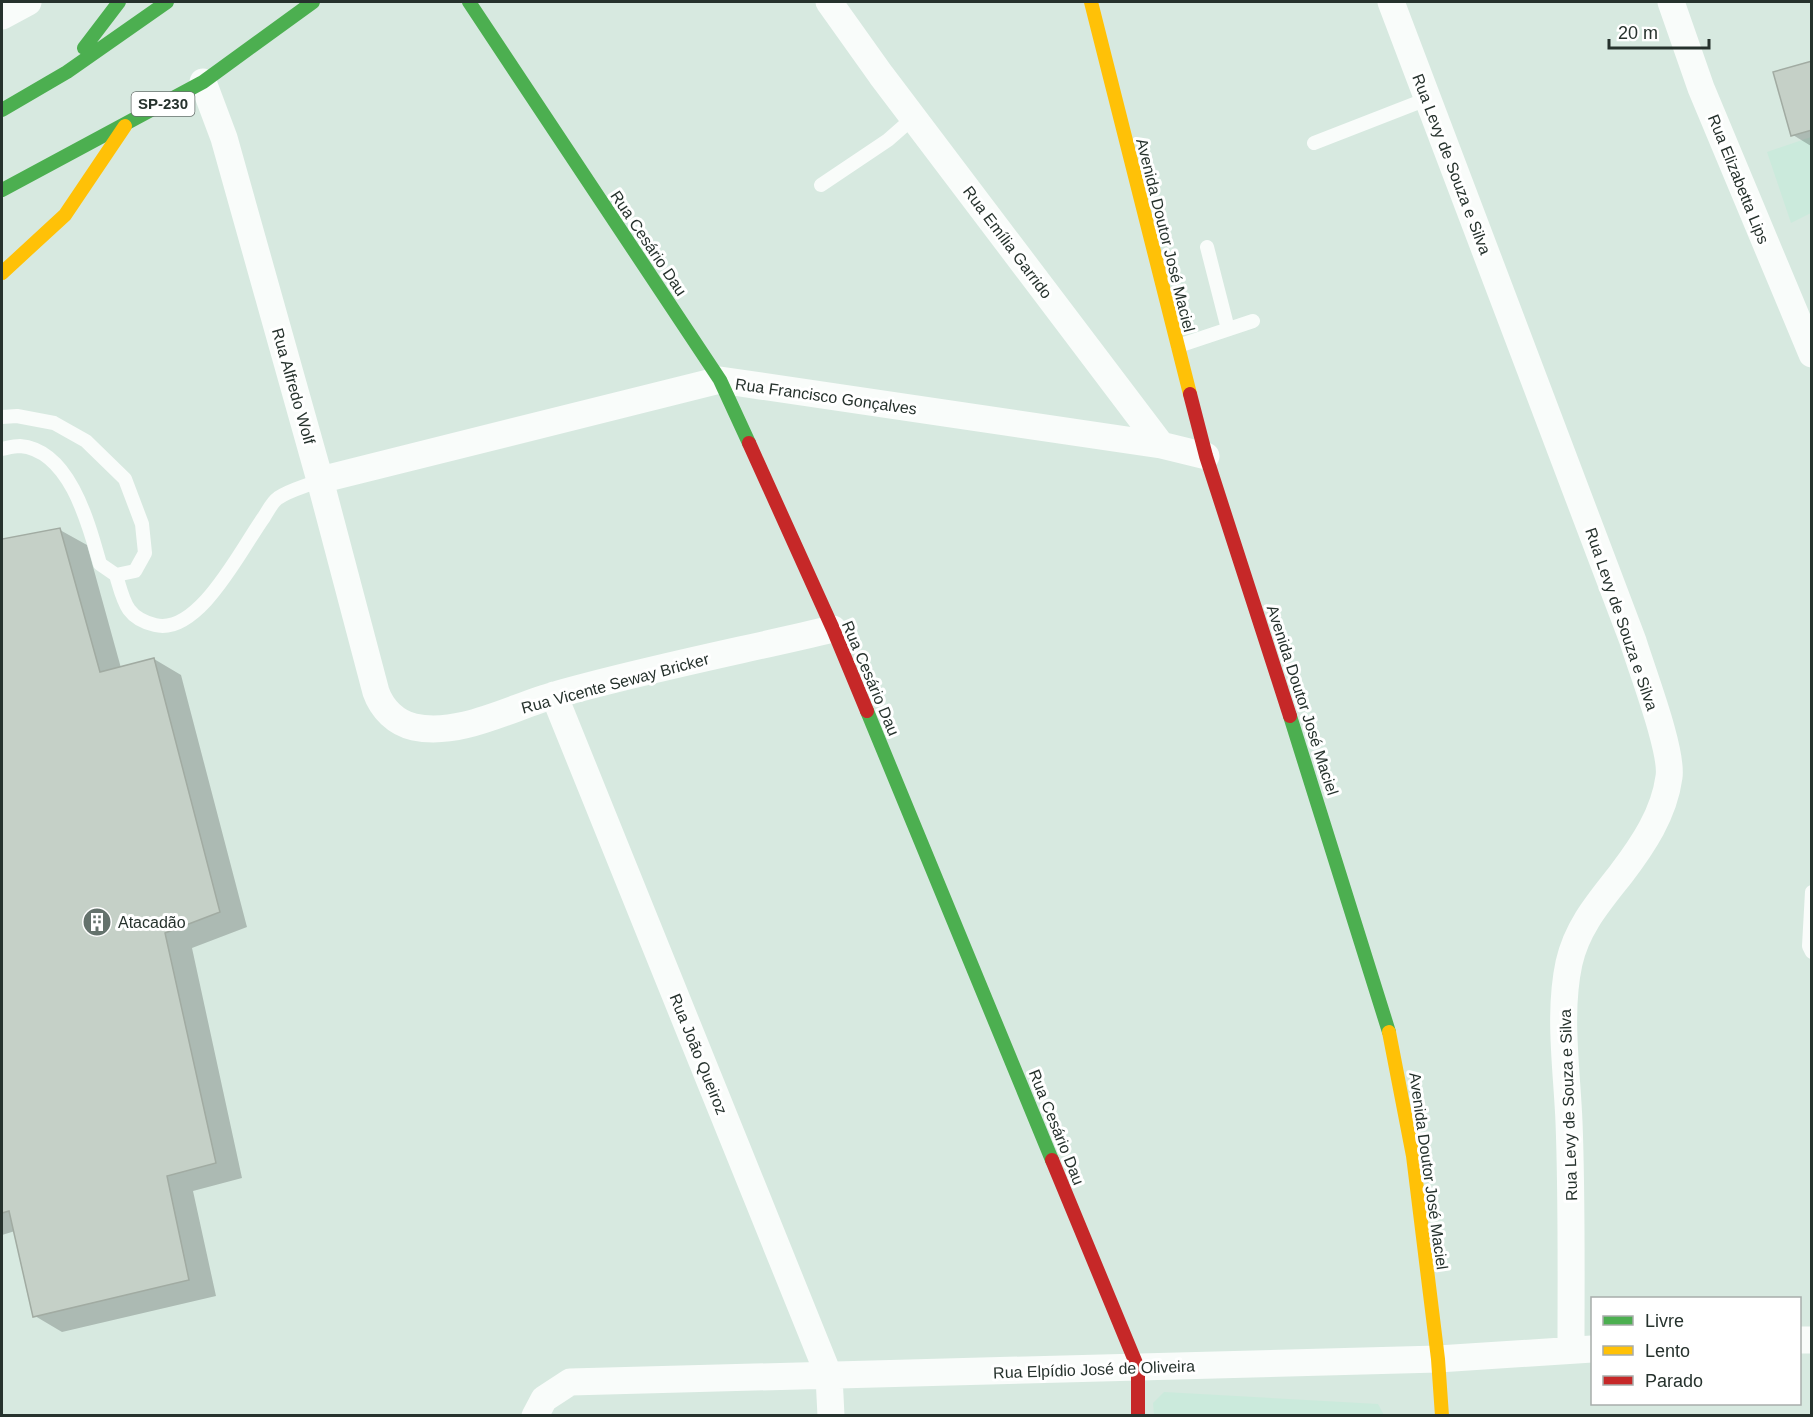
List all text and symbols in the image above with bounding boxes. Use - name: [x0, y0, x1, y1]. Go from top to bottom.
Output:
- scale bar: [1609, 12, 1710, 50]
- text: 20 m: [1618, 23, 1658, 43]
- street label: Rua Levy de Souza e Silva: [1409, 71, 1494, 257]
- road number: SP-230: [132, 92, 195, 116]
- street label: Rua Elizabetta Lips: [1705, 112, 1772, 246]
- street label: Avenida Doutor José Maciel: [1133, 137, 1198, 334]
- street label: Rua Emília Garrido: [960, 183, 1055, 302]
- street label: Rua Cesário Dau: [607, 188, 690, 299]
- street label: Rua Alfredo Wolf: [269, 326, 318, 447]
- street label: Rua Francisco Gonçalves: [734, 375, 918, 418]
- street label: Rua Levy de Souza e Silva: [1582, 526, 1661, 713]
- street label: Avenida Doutor José Maciel: [1264, 603, 1341, 797]
- street label: Rua Cesário Dau: [839, 618, 902, 738]
- street label: Rua Vicente Seway Bricker: [519, 650, 711, 717]
- building icon: Atacadão: [81, 906, 113, 938]
- place label: Atacadão: [118, 914, 186, 931]
- street label: Rua João Queiroz: [666, 991, 731, 1117]
- street label: Rua Levy de Souza e Silva: [1557, 1009, 1580, 1201]
- street label: Rua Cesário Dau: [1026, 1067, 1087, 1187]
- street label: Avenida Doutor José Maciel: [1406, 1071, 1451, 1271]
- legend: [1591, 1297, 1801, 1405]
- text: Livre: [1645, 1311, 1684, 1331]
- text: Lento: [1645, 1341, 1690, 1361]
- street label: Rua Elpídio José de Oliveira: [993, 1357, 1195, 1382]
- text: Parado: [1645, 1371, 1703, 1391]

